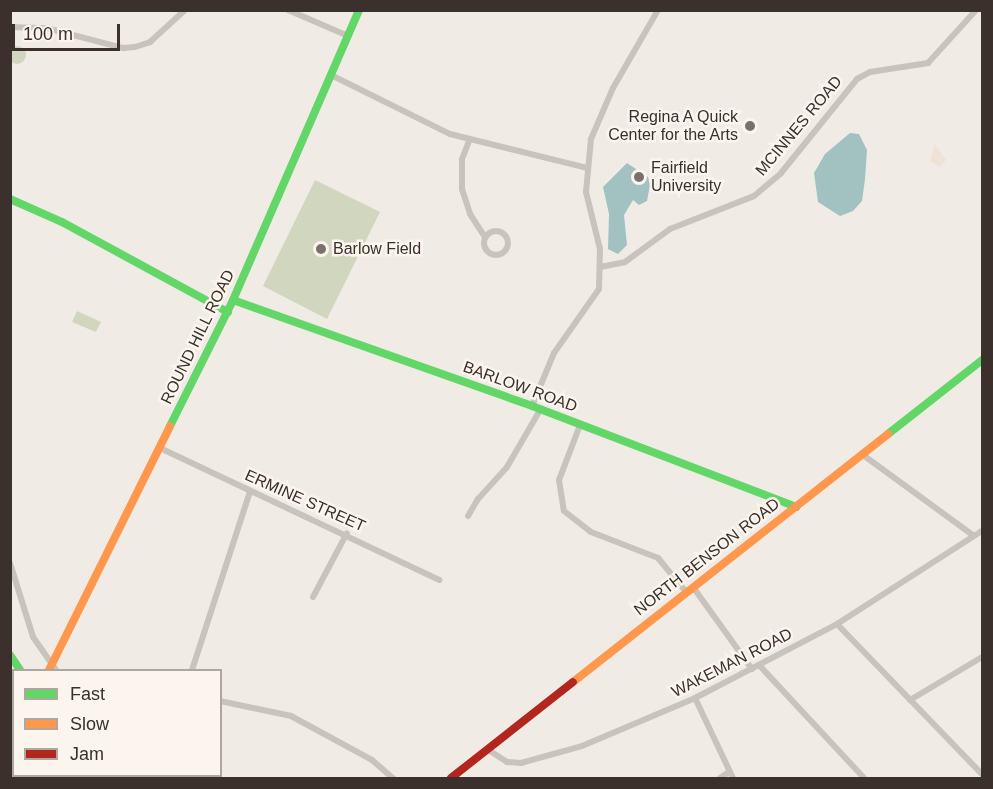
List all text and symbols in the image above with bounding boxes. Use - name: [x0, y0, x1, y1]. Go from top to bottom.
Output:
- scale bar: [15, 12, 123, 50]
- text: 100 m: [23, 24, 73, 44]
- street label: MCINNES ROAD: [752, 72, 846, 180]
- place label: Regina A Quick Center for the Arts: [607, 107, 738, 145]
- marker: Regina A Quick Center for the Arts: [743, 119, 757, 133]
- place label: Fairfield University: [651, 158, 721, 196]
- marker: Fairfield University: [632, 170, 646, 184]
- place label: Barlow Field: [333, 239, 421, 259]
- marker: Barlow Field: [314, 242, 328, 256]
- street label: ROUND HILL ROAD: [157, 266, 239, 408]
- street label: BARLOW ROAD: [460, 357, 580, 417]
- street label: ERMINE STREET: [242, 466, 368, 536]
- street label: NORTH BENSON ROAD: [630, 494, 784, 620]
- street label: WAKEMAN ROAD: [669, 624, 795, 702]
- legend: [12, 669, 222, 777]
- text: Fast: [70, 684, 105, 704]
- text: Slow: [70, 714, 109, 734]
- text: Jam: [70, 744, 104, 764]

